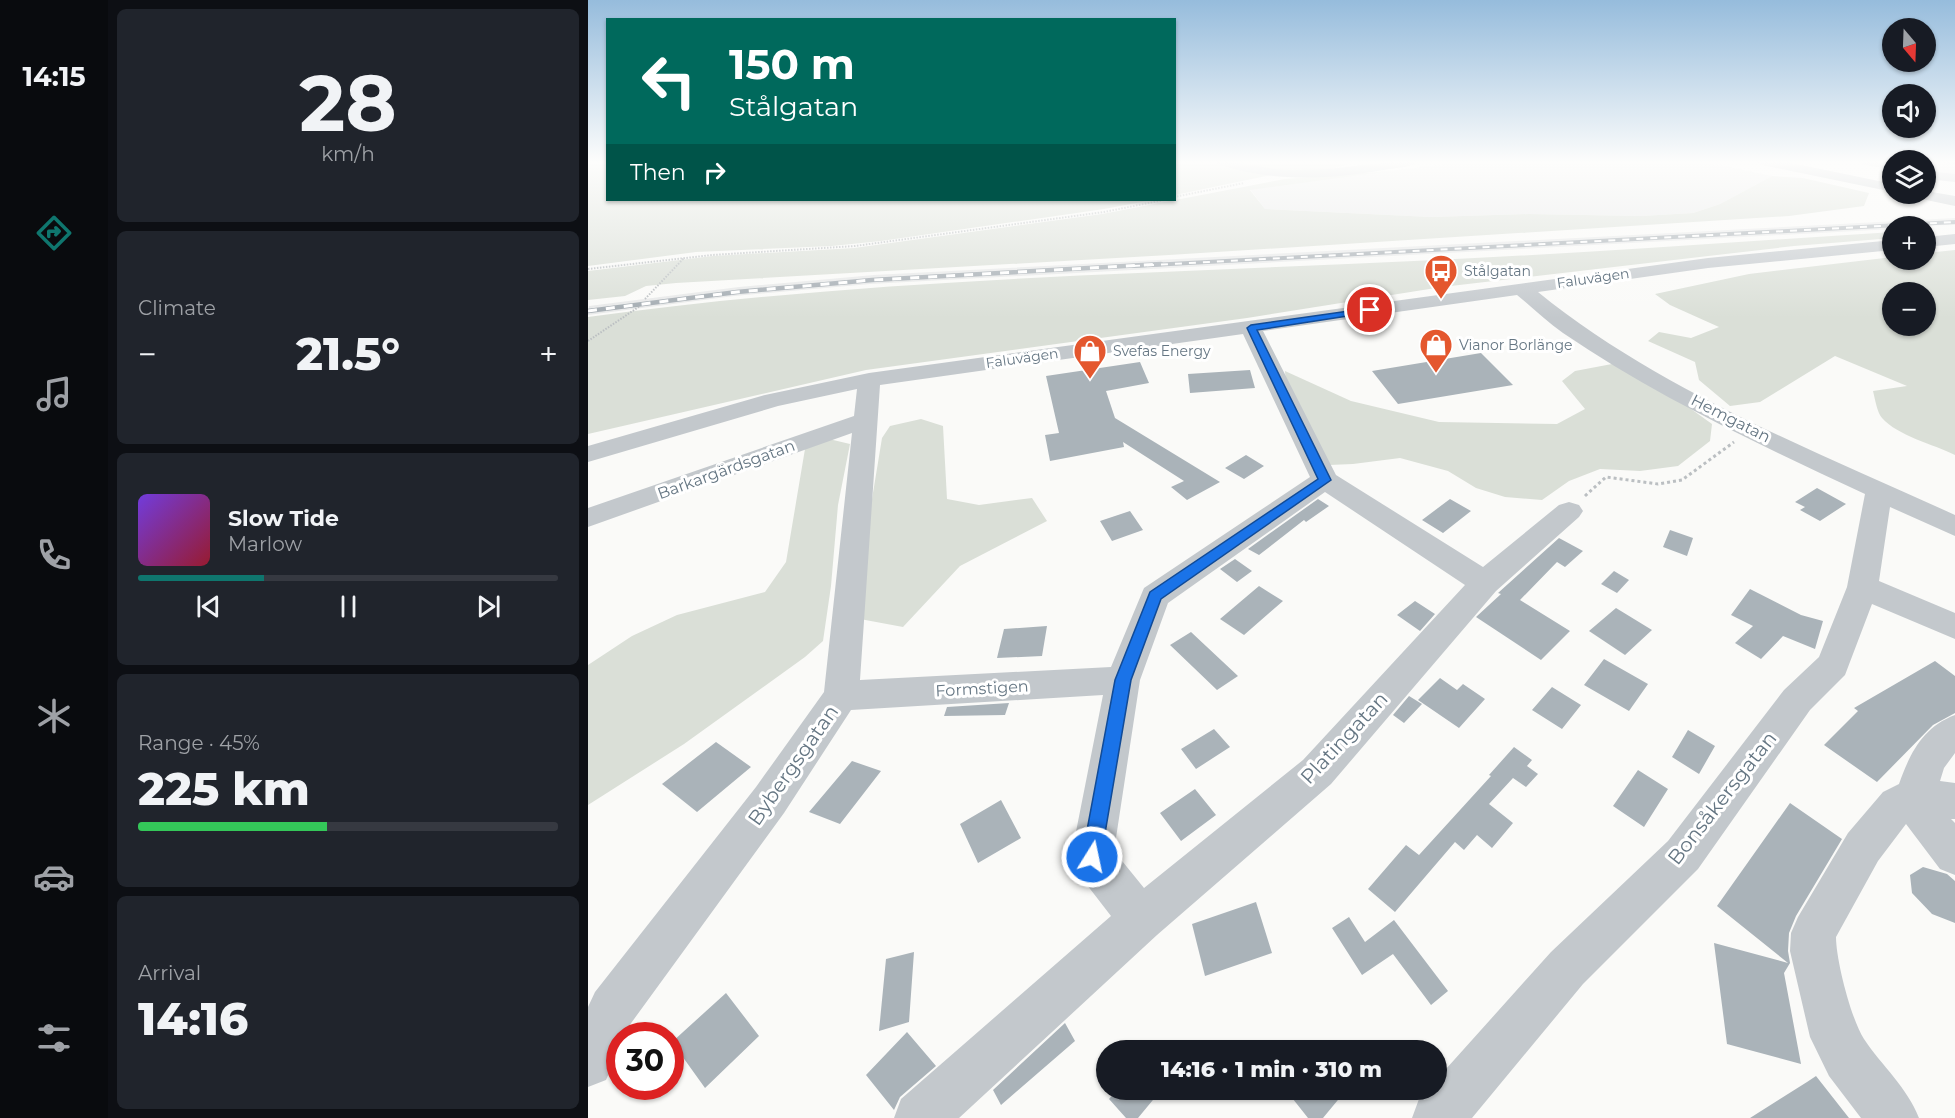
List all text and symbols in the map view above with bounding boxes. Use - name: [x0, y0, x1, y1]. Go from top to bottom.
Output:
- north arrow: [1882, 18, 1936, 72]
- map controls: [1882, 18, 1936, 336]
- text: 150 m: [729, 38, 855, 90]
- icon: left: [630, 42, 708, 120]
- text: 28: [299, 55, 397, 151]
- text: 14:15: [22, 60, 86, 93]
- button: sound: [1882, 84, 1936, 138]
- text: Stålgatan: [729, 90, 858, 123]
- text: km/h: [321, 142, 375, 166]
- button: layers: [1882, 150, 1936, 204]
- icon: right: [698, 156, 731, 189]
- text: Then: [630, 159, 686, 186]
- icon: directions: [33, 212, 75, 254]
- button: +: [1882, 216, 1936, 270]
- bus stop icon: Stålgatan: [1423, 253, 1459, 300]
- place label: Stålgatan: [1464, 262, 1531, 280]
- street label: Faluvägen: [1556, 264, 1630, 292]
- button: −: [1882, 282, 1936, 336]
- pin: [1344, 284, 1395, 335]
- icon: arrive: [1353, 293, 1386, 326]
- text: Climate: [138, 296, 216, 320]
- text: 21.5°: [296, 326, 400, 381]
- shop icon: Vianor Borlänge: [1418, 327, 1454, 374]
- shop icon: Svefas Energy: [1072, 333, 1108, 380]
- text: −: [138, 334, 157, 374]
- text: +: [539, 334, 558, 374]
- place label: Vianor Borlänge: [1459, 336, 1572, 354]
- place label: Svefas Energy: [1113, 342, 1211, 360]
- street label: Faluvägen: [985, 344, 1059, 372]
- icon: music: [33, 373, 75, 415]
- street label: Hemgatan: [1688, 390, 1774, 447]
- street label: Barkargärdsgatan: [655, 436, 798, 503]
- text: Slow Tide: [228, 505, 339, 532]
- text: Marlow: [228, 532, 302, 556]
- icon: phone: [33, 534, 75, 576]
- icon: previous: [192, 590, 225, 623]
- icon: pause: [332, 590, 365, 623]
- icon: next: [472, 590, 505, 623]
- street label: Formstigen: [935, 677, 1029, 700]
- street label: Platingatan: [1295, 687, 1393, 789]
- icon: climate: [33, 695, 75, 737]
- street label: Bybergsgatan: [743, 700, 843, 830]
- street label: Bonsåkersgatan: [1662, 727, 1782, 869]
- text: Range · 45%: [138, 731, 260, 755]
- text: 225 km: [138, 761, 310, 816]
- position arrow: [1060, 825, 1124, 889]
- icon: car: [33, 856, 75, 898]
- text: Arrival: [138, 961, 201, 985]
- text: 14:16: [138, 991, 248, 1046]
- icon: filters: [33, 1017, 75, 1059]
- speed limit sign: 30: [606, 1022, 684, 1100]
- text: 14:16 · 1 min · 310 m: [1161, 1056, 1382, 1083]

